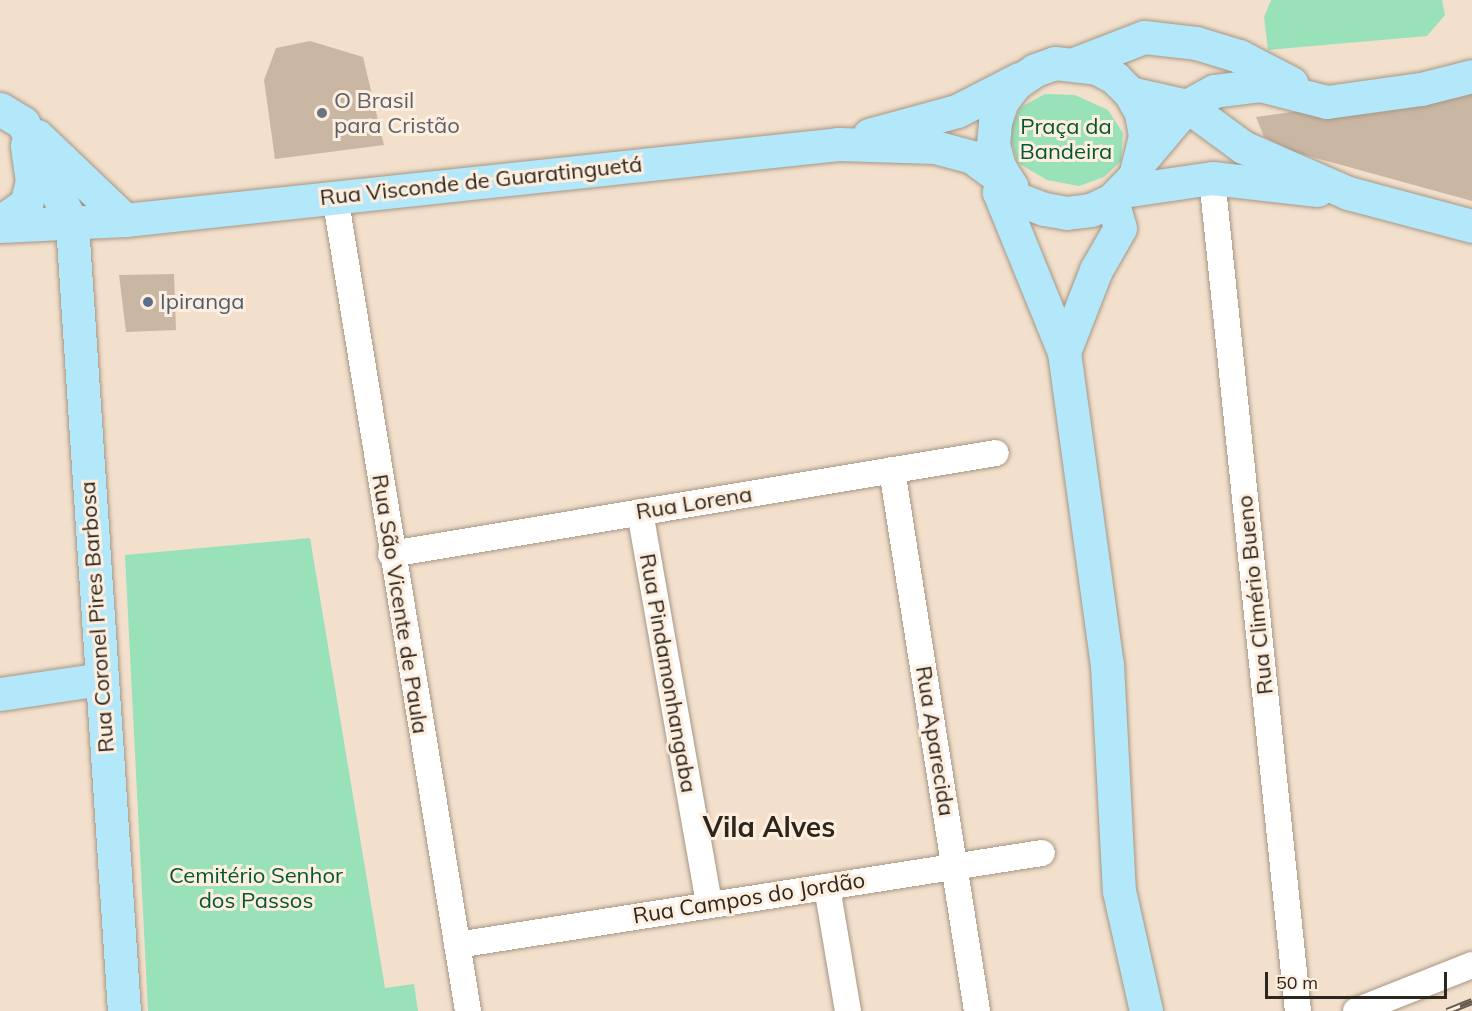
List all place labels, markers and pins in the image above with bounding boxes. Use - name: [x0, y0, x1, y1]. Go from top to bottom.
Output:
- place label: O Brasil para Cristão: [334, 87, 460, 138]
- marker: O Brasil para Cristão: [315, 106, 329, 120]
- place label: Ipiranga: [160, 289, 245, 315]
- marker: Ipiranga: [141, 295, 155, 309]

